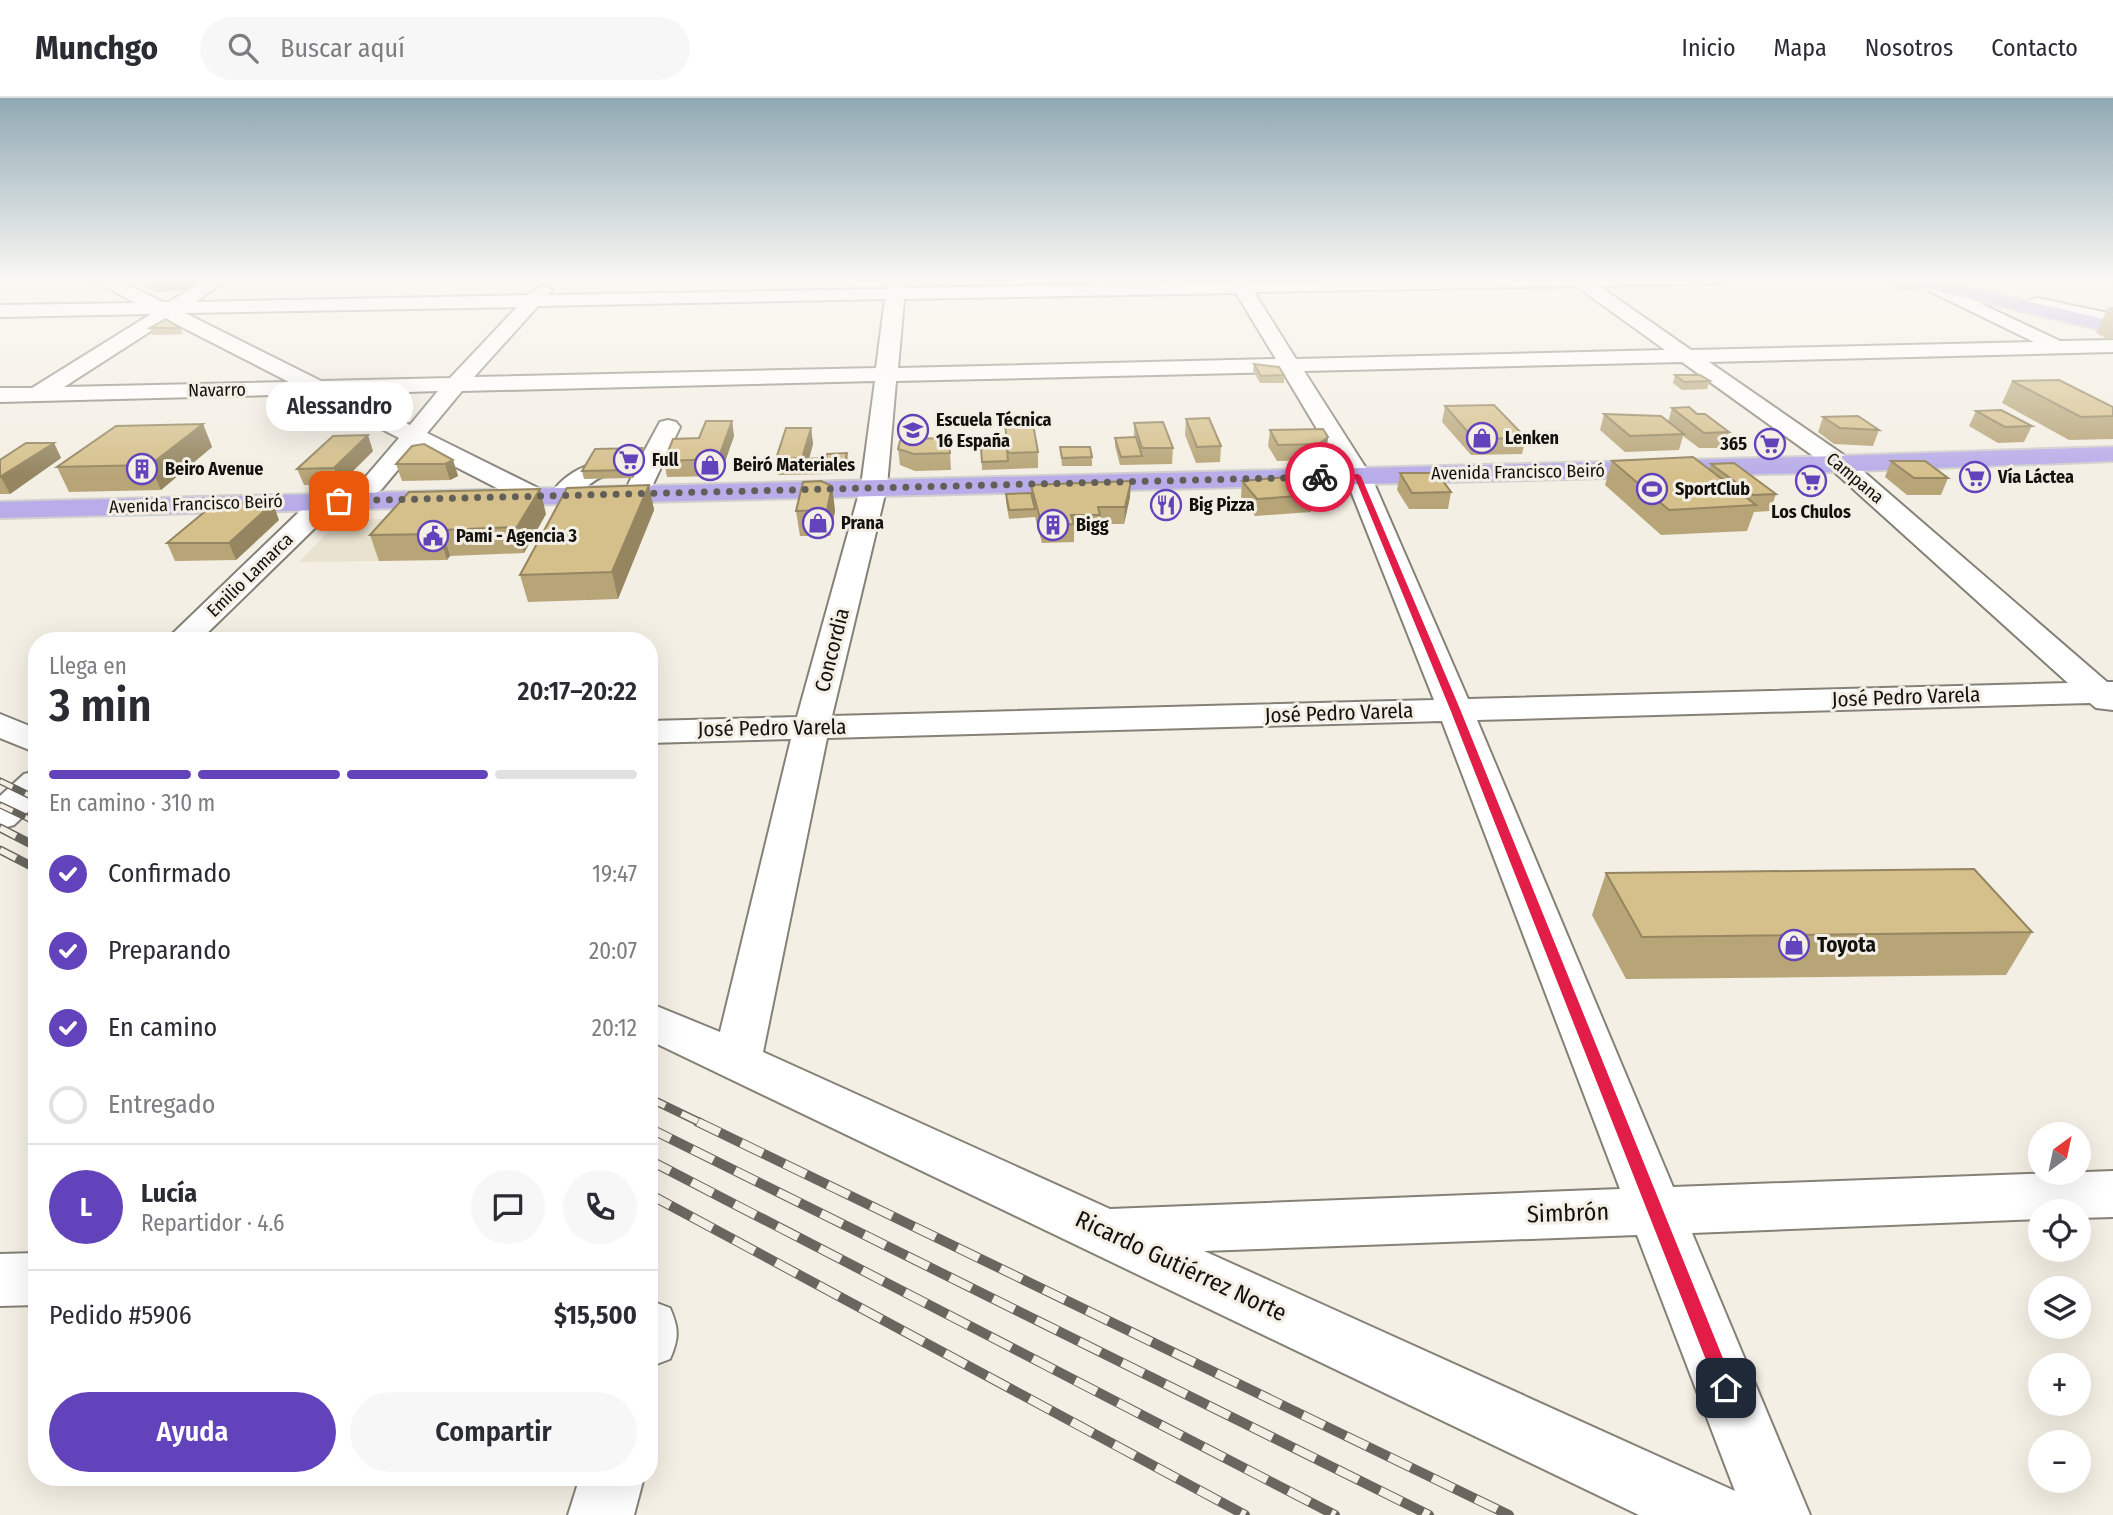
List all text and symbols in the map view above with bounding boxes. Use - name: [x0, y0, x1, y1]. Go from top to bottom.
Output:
- search box: [200, 17, 690, 80]
- text: Munchgo: [35, 28, 158, 68]
- icon: search: [224, 29, 262, 67]
- text: Buscar aquí: [280, 33, 405, 64]
- text: Inicio: [1682, 34, 1736, 62]
- text: Mapa: [1774, 34, 1827, 62]
- text: Nosotros: [1865, 34, 1953, 62]
- text: Contacto: [1991, 34, 2078, 62]
- street label: Navarro: [188, 378, 246, 402]
- callout: Alessandro: [266, 382, 412, 431]
- text: Alessandro: [287, 392, 392, 420]
- place label: Escuela Técnica 16 España: [936, 409, 1052, 452]
- school or university icon: Escuela Técnica 16 España: [896, 413, 930, 447]
- shop icon: Lenken: [1465, 421, 1499, 455]
- place label: Lenken: [1505, 427, 1559, 449]
- supermarket icon: 365: [1753, 427, 1787, 461]
- place label: 365: [1719, 433, 1747, 455]
- courier: [1285, 442, 1355, 512]
- supermarket icon: Full: [612, 443, 646, 477]
- shop icon: Beiró Materiales: [693, 448, 727, 482]
- street label: Campana: [1822, 448, 1888, 508]
- place label: Full: [652, 449, 679, 471]
- building icon: Beiro Avenue: [125, 452, 159, 486]
- place label: Beiró Materiales: [733, 454, 855, 476]
- place label: Beiro Avenue: [165, 458, 263, 480]
- icon: bike: [1301, 458, 1339, 496]
- street label: Avenida Francisco Beiró: [1431, 459, 1605, 485]
- supermarket icon: Vía Láctea: [1958, 460, 1992, 494]
- supermarket icon: Los Chulos: [1794, 464, 1828, 498]
- place label: Vía Láctea: [1997, 466, 2074, 488]
- pin: [309, 471, 369, 531]
- sports icon: SportClub: [1635, 472, 1669, 506]
- place label: SportClub: [1675, 478, 1750, 500]
- icon: bag: [320, 482, 358, 520]
- restaurant icon: Big Pizza: [1149, 488, 1183, 522]
- street label: Avenida Francisco Beiró: [109, 490, 283, 518]
- place label: Big Pizza: [1189, 494, 1255, 516]
- place label: Los Chulos: [1771, 501, 1851, 523]
- shop icon: Prana: [801, 506, 835, 540]
- building icon: Bigg: [1036, 508, 1070, 542]
- place label: Prana: [841, 512, 884, 534]
- place label: Bigg: [1076, 514, 1109, 536]
- public building icon: Pami - Agencia 3: [416, 519, 450, 553]
- place label: Pami - Agencia 3: [456, 525, 578, 547]
- street label: Emilio Lamarca: [202, 528, 298, 621]
- street label: Concordia: [809, 605, 855, 695]
- text: Llega en: [49, 652, 127, 680]
- text: 20:17–20:22: [518, 676, 637, 707]
- text: 3 min: [49, 678, 152, 733]
- street label: José Pedro Varela: [1831, 681, 1981, 713]
- street label: José Pedro Varela: [1264, 697, 1414, 729]
- street label: José Pedro Varela: [697, 714, 847, 742]
- text: En camino · 310 m: [49, 789, 215, 817]
- icon: check: [49, 855, 87, 893]
- text: Confirmado: [108, 858, 231, 889]
- text: 19:47: [592, 860, 637, 888]
- shop icon: Toyota: [1777, 928, 1811, 962]
- icon: check: [49, 932, 87, 970]
- place label: Toyota: [1817, 932, 1876, 958]
- text: Preparando: [108, 935, 231, 966]
- text: 20:07: [589, 937, 637, 965]
- icon: check: [49, 1009, 87, 1047]
- text: En camino: [108, 1012, 217, 1043]
- text: 20:12: [592, 1014, 637, 1042]
- text: Entregado: [108, 1089, 215, 1120]
- north arrow: [2028, 1122, 2091, 1185]
- map controls: [2028, 1122, 2091, 1493]
- button: chat: [471, 1170, 545, 1244]
- button: phone: [563, 1170, 637, 1244]
- text: Lucía: [141, 1178, 197, 1209]
- text: L: [80, 1192, 92, 1223]
- street label: Simbrón: [1526, 1198, 1610, 1228]
- button: locate: [2028, 1199, 2091, 1262]
- street label: Ricardo Gutiérrez Norte: [1071, 1205, 1291, 1327]
- text: Repartidor · 4.6: [141, 1209, 285, 1237]
- button: layers: [2028, 1276, 2091, 1339]
- text: Pedido #5906: [49, 1300, 192, 1331]
- text: $15,500: [554, 1300, 637, 1331]
- button: +: [2028, 1353, 2091, 1416]
- pin: [1696, 1358, 1756, 1418]
- icon: home: [1707, 1369, 1745, 1407]
- button: Ayuda: [49, 1392, 336, 1472]
- button: Compartir: [350, 1392, 637, 1472]
- button: −: [2028, 1430, 2091, 1493]

